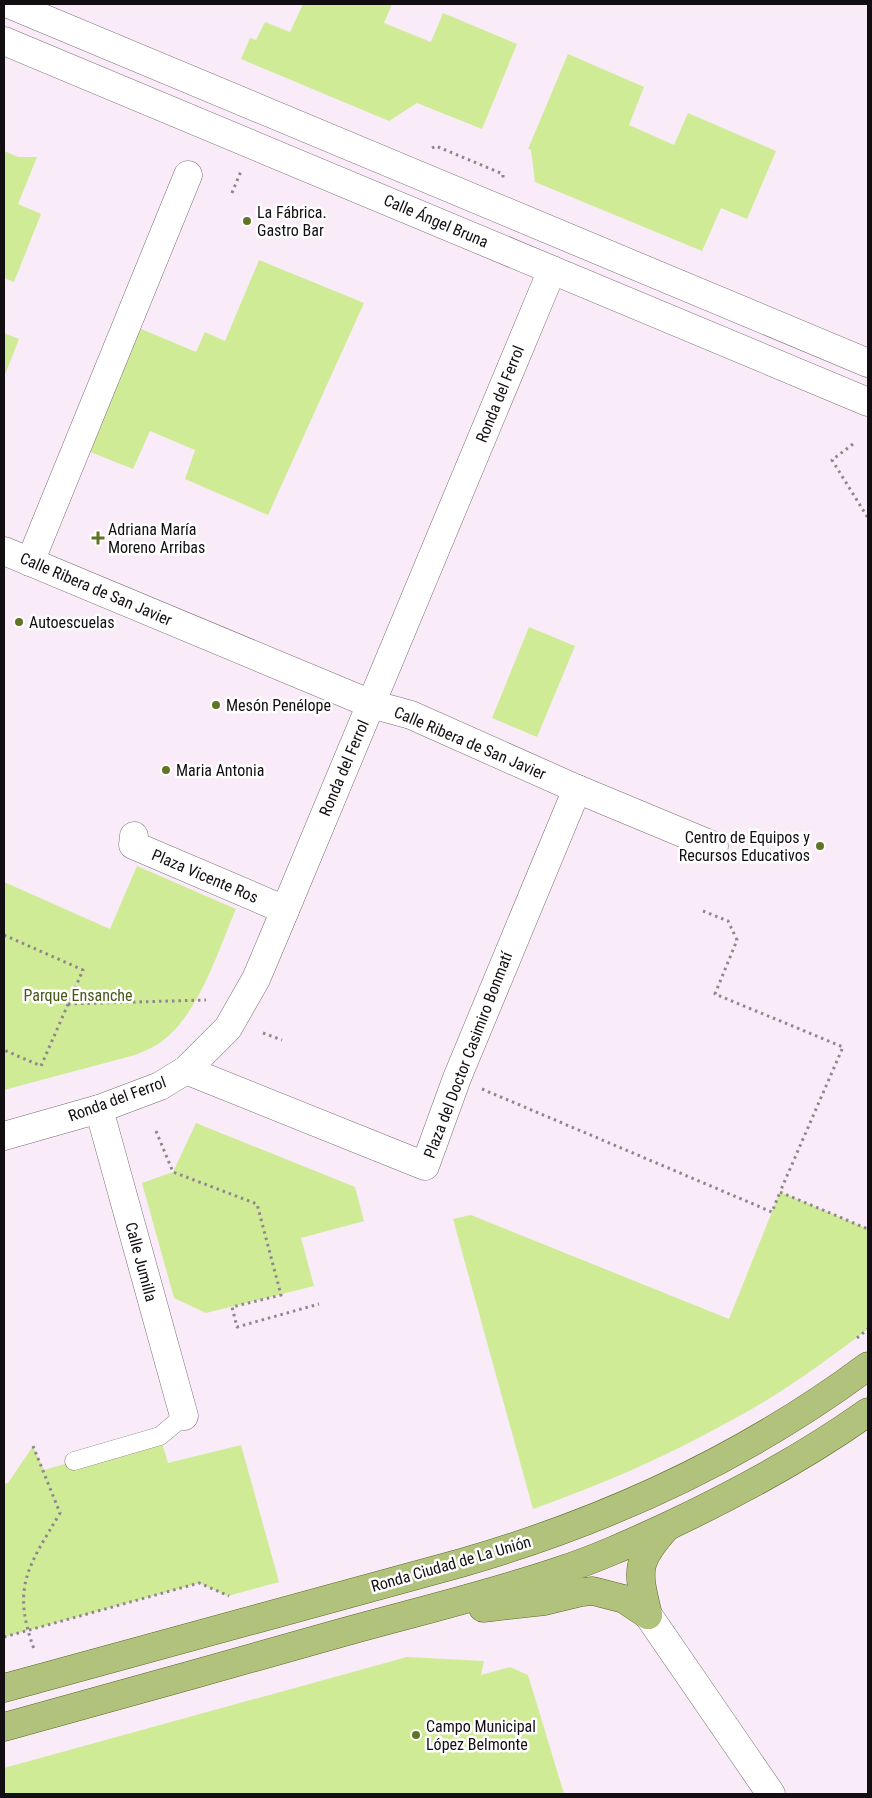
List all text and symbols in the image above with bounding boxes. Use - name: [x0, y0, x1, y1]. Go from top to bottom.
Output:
- street label: Calle Ángel Bruna: [381, 190, 491, 252]
- place label: La Fábrica. Gastro Bar: [257, 203, 327, 240]
- marker: La Fábrica. Gastro Bar: [241, 215, 253, 227]
- street label: Ronda del Ferrol: [472, 343, 528, 445]
- place label: Adriana María Moreno Arribas: [108, 520, 205, 557]
- marker: Adriana María Moreno Arribas: [92, 532, 104, 544]
- street label: Calle Ribera de San Javier: [17, 548, 175, 630]
- place label: Autoescuelas: [29, 613, 115, 632]
- marker: Autoescuelas: [13, 616, 25, 628]
- place label: Mesón Penélope: [226, 696, 331, 715]
- marker: Mesón Penélope: [210, 699, 222, 711]
- street label: Calle Ribera de San Javier: [391, 702, 549, 784]
- street label: Ronda del Ferrol: [315, 717, 373, 819]
- place label: Maria Antonia: [176, 761, 264, 780]
- marker: Maria Antonia: [160, 764, 172, 776]
- place label: Centro de Equipos y Recursos Educativos: [679, 828, 810, 865]
- marker: Centro de Equipos y Recursos Educativos: [814, 840, 826, 852]
- street label: Plaza Vicente Ros: [149, 845, 261, 907]
- street label: Plaza del Doctor Casimiro Bonmatí: [420, 948, 517, 1161]
- park label: Parque Ensanche: [23, 986, 133, 1005]
- street label: Ronda del Ferrol: [66, 1073, 168, 1125]
- street label: Calle Jumilla: [121, 1220, 161, 1304]
- street label: Ronda Ciudad de La Unión: [369, 1532, 533, 1596]
- place label: Campo Municipal López Belmonte: [426, 1717, 536, 1754]
- marker: Campo Municipal López Belmonte: [410, 1729, 422, 1741]

